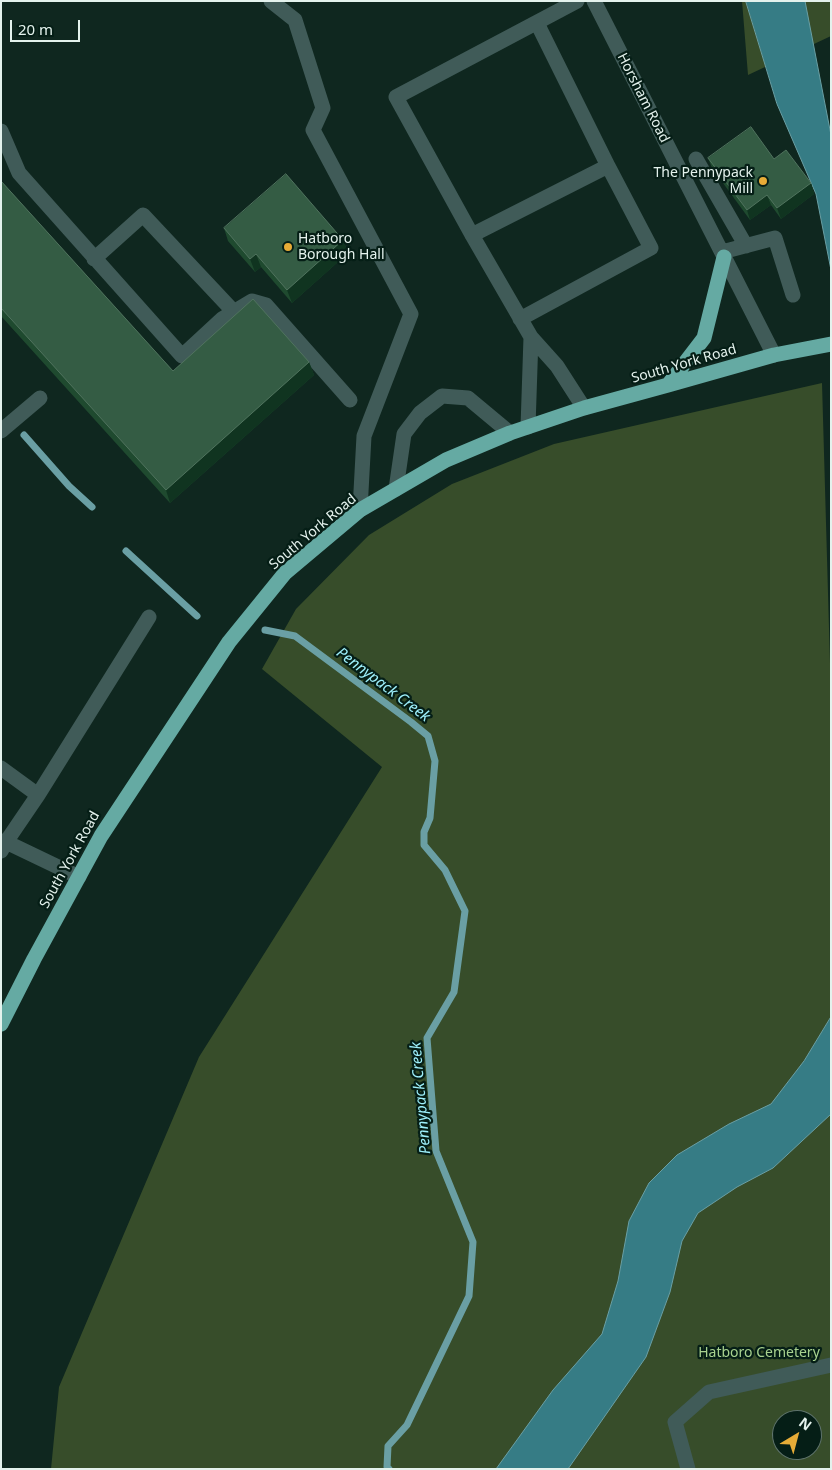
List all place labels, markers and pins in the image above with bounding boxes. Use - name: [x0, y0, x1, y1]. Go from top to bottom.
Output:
- place label: The Pennypack Mill: [654, 165, 753, 198]
- marker: The Pennypack Mill: [757, 175, 769, 187]
- place label: Hatboro Borough Hall: [298, 231, 385, 264]
- marker: Hatboro Borough Hall: [282, 241, 294, 253]

